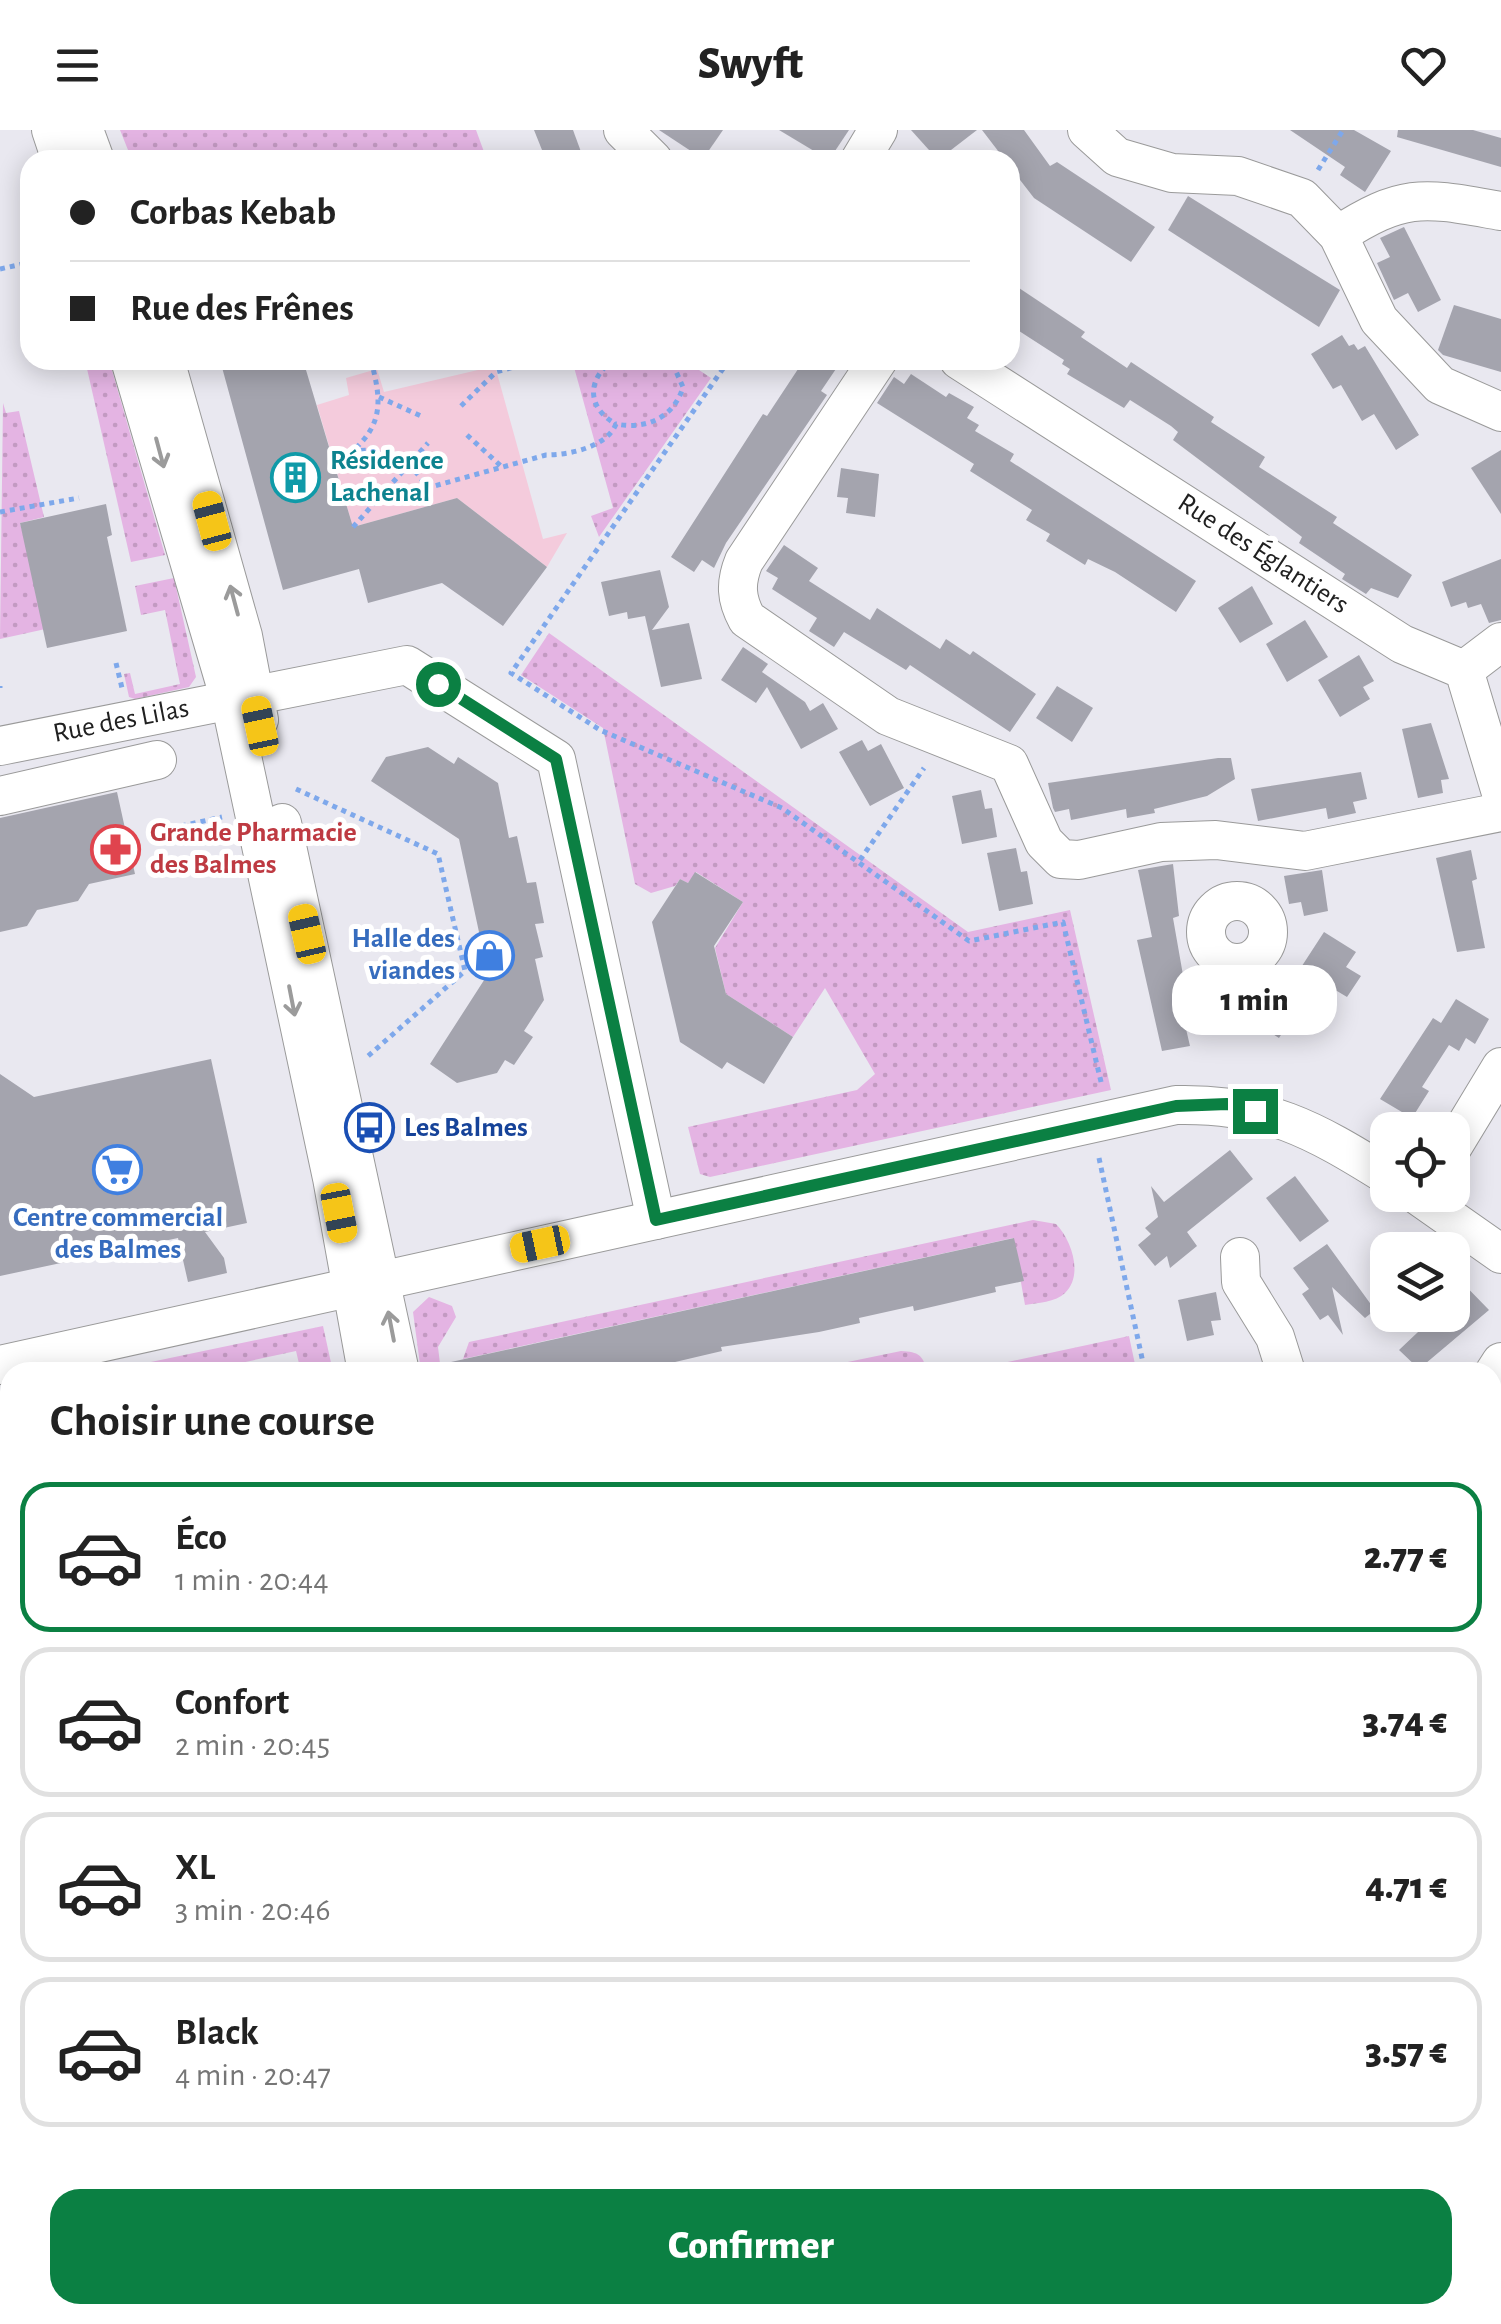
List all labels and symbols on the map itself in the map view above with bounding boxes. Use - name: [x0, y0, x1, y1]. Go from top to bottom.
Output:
- one-way arrow: [151, 437, 170, 468]
- place label: Résidence Lachenal: [330, 447, 444, 507]
- building icon: Résidence Lachenal: [269, 451, 321, 503]
- street label: Rue des Églantiers: [1173, 486, 1355, 619]
- car: [190, 488, 234, 554]
- one-way arrow: [223, 585, 242, 616]
- route start: [416, 662, 461, 707]
- street label: Rue des Lilas: [51, 694, 191, 748]
- car: [239, 694, 281, 758]
- place label: Grande Pharmacie des Balmes: [150, 819, 357, 879]
- pharmacy icon: Grande Pharmacie des Balmes: [89, 823, 141, 875]
- car: [286, 901, 328, 967]
- place label: Halle des viandes: [352, 925, 455, 985]
- shop icon: Halle des viandes: [464, 929, 516, 981]
- callout: 1 min: [1172, 966, 1338, 1036]
- one-way arrow: [283, 984, 302, 1017]
- route end: [1233, 1089, 1278, 1134]
- bus stop icon: Les Balmes: [343, 1102, 395, 1154]
- place label: Les Balmes: [404, 1114, 528, 1142]
- supermarket icon: Centre commercial des Balmes: [92, 1144, 144, 1196]
- car: [319, 1181, 359, 1245]
- place label: Centre commercial des Balmes: [13, 1204, 223, 1264]
- car: [508, 1223, 572, 1265]
- one-way arrow: [381, 1311, 400, 1343]

